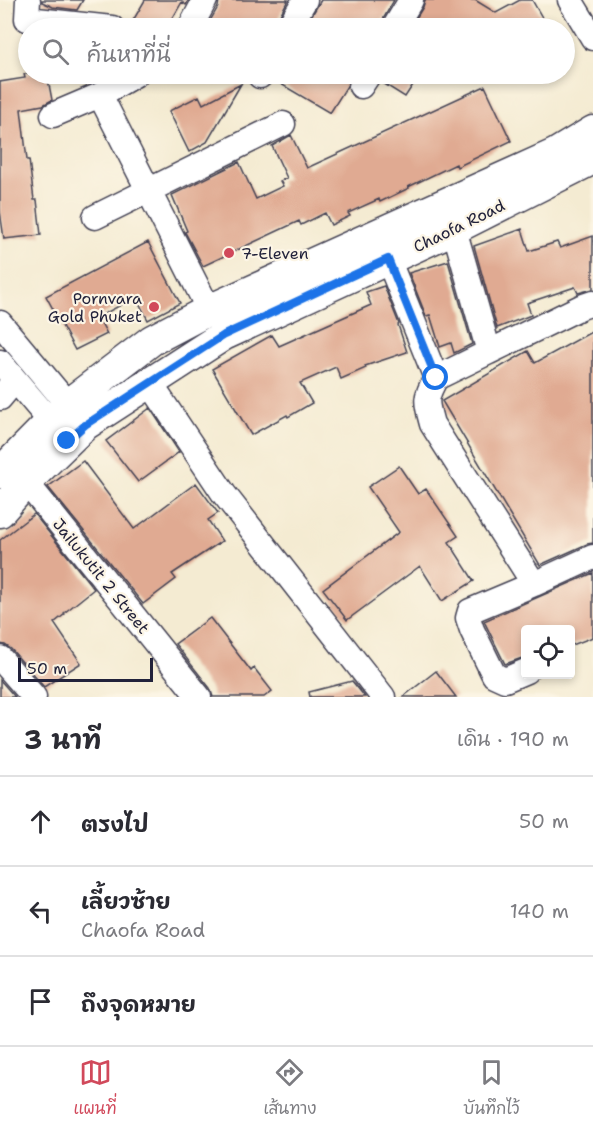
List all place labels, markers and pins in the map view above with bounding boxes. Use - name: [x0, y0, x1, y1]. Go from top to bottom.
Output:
- place label: 7-Eleven: [241, 243, 309, 264]
- marker: 7-Eleven: [222, 246, 236, 260]
- place label: Pornvara Gold Phuket: [48, 288, 142, 327]
- marker: Pornvara Gold Phuket: [147, 300, 161, 314]

